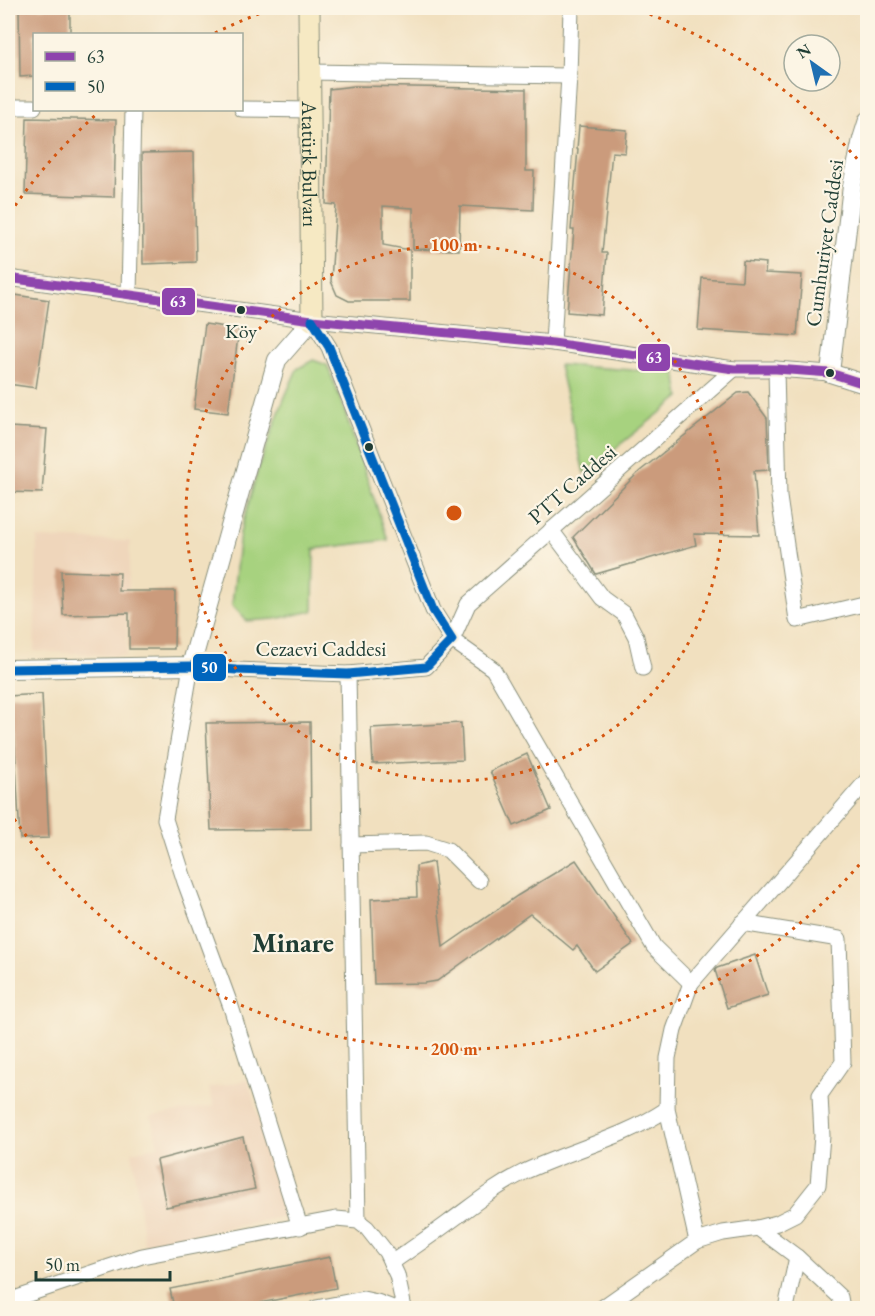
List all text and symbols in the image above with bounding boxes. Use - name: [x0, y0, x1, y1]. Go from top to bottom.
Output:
- legend: [33, 33, 243, 111]
- north arrow: [782, 33, 842, 93]
- text: N: [793, 39, 815, 63]
- text: 63: [87, 45, 104, 68]
- text: 50: [87, 75, 105, 98]
- street label: Atatürk Bulvarı: [296, 100, 325, 227]
- street label: Cumhuriyet Caddesi: [799, 158, 849, 328]
- text: 100 m: [430, 233, 478, 256]
- line badge: 63: [161, 287, 196, 316]
- text: 63: [170, 291, 186, 312]
- marker: Köy: [235, 304, 247, 316]
- place label: Köy: [225, 318, 257, 344]
- line badge: 63: [637, 343, 671, 372]
- text: 63: [646, 347, 662, 368]
- unlabelled marker: [824, 367, 836, 379]
- street label: PTT Caddesi: [522, 438, 622, 530]
- unlabelled marker: [363, 441, 375, 453]
- centre of rings: [444, 503, 464, 523]
- street label: Cezaevi Caddesi: [256, 635, 386, 662]
- line badge: 50: [192, 653, 227, 682]
- text: 50: [201, 657, 218, 678]
- district label: Minare: [252, 925, 334, 960]
- text: 200 m: [430, 1037, 478, 1060]
- scale bar: [36, 1244, 170, 1282]
- text: 50 m: [45, 1253, 80, 1276]

